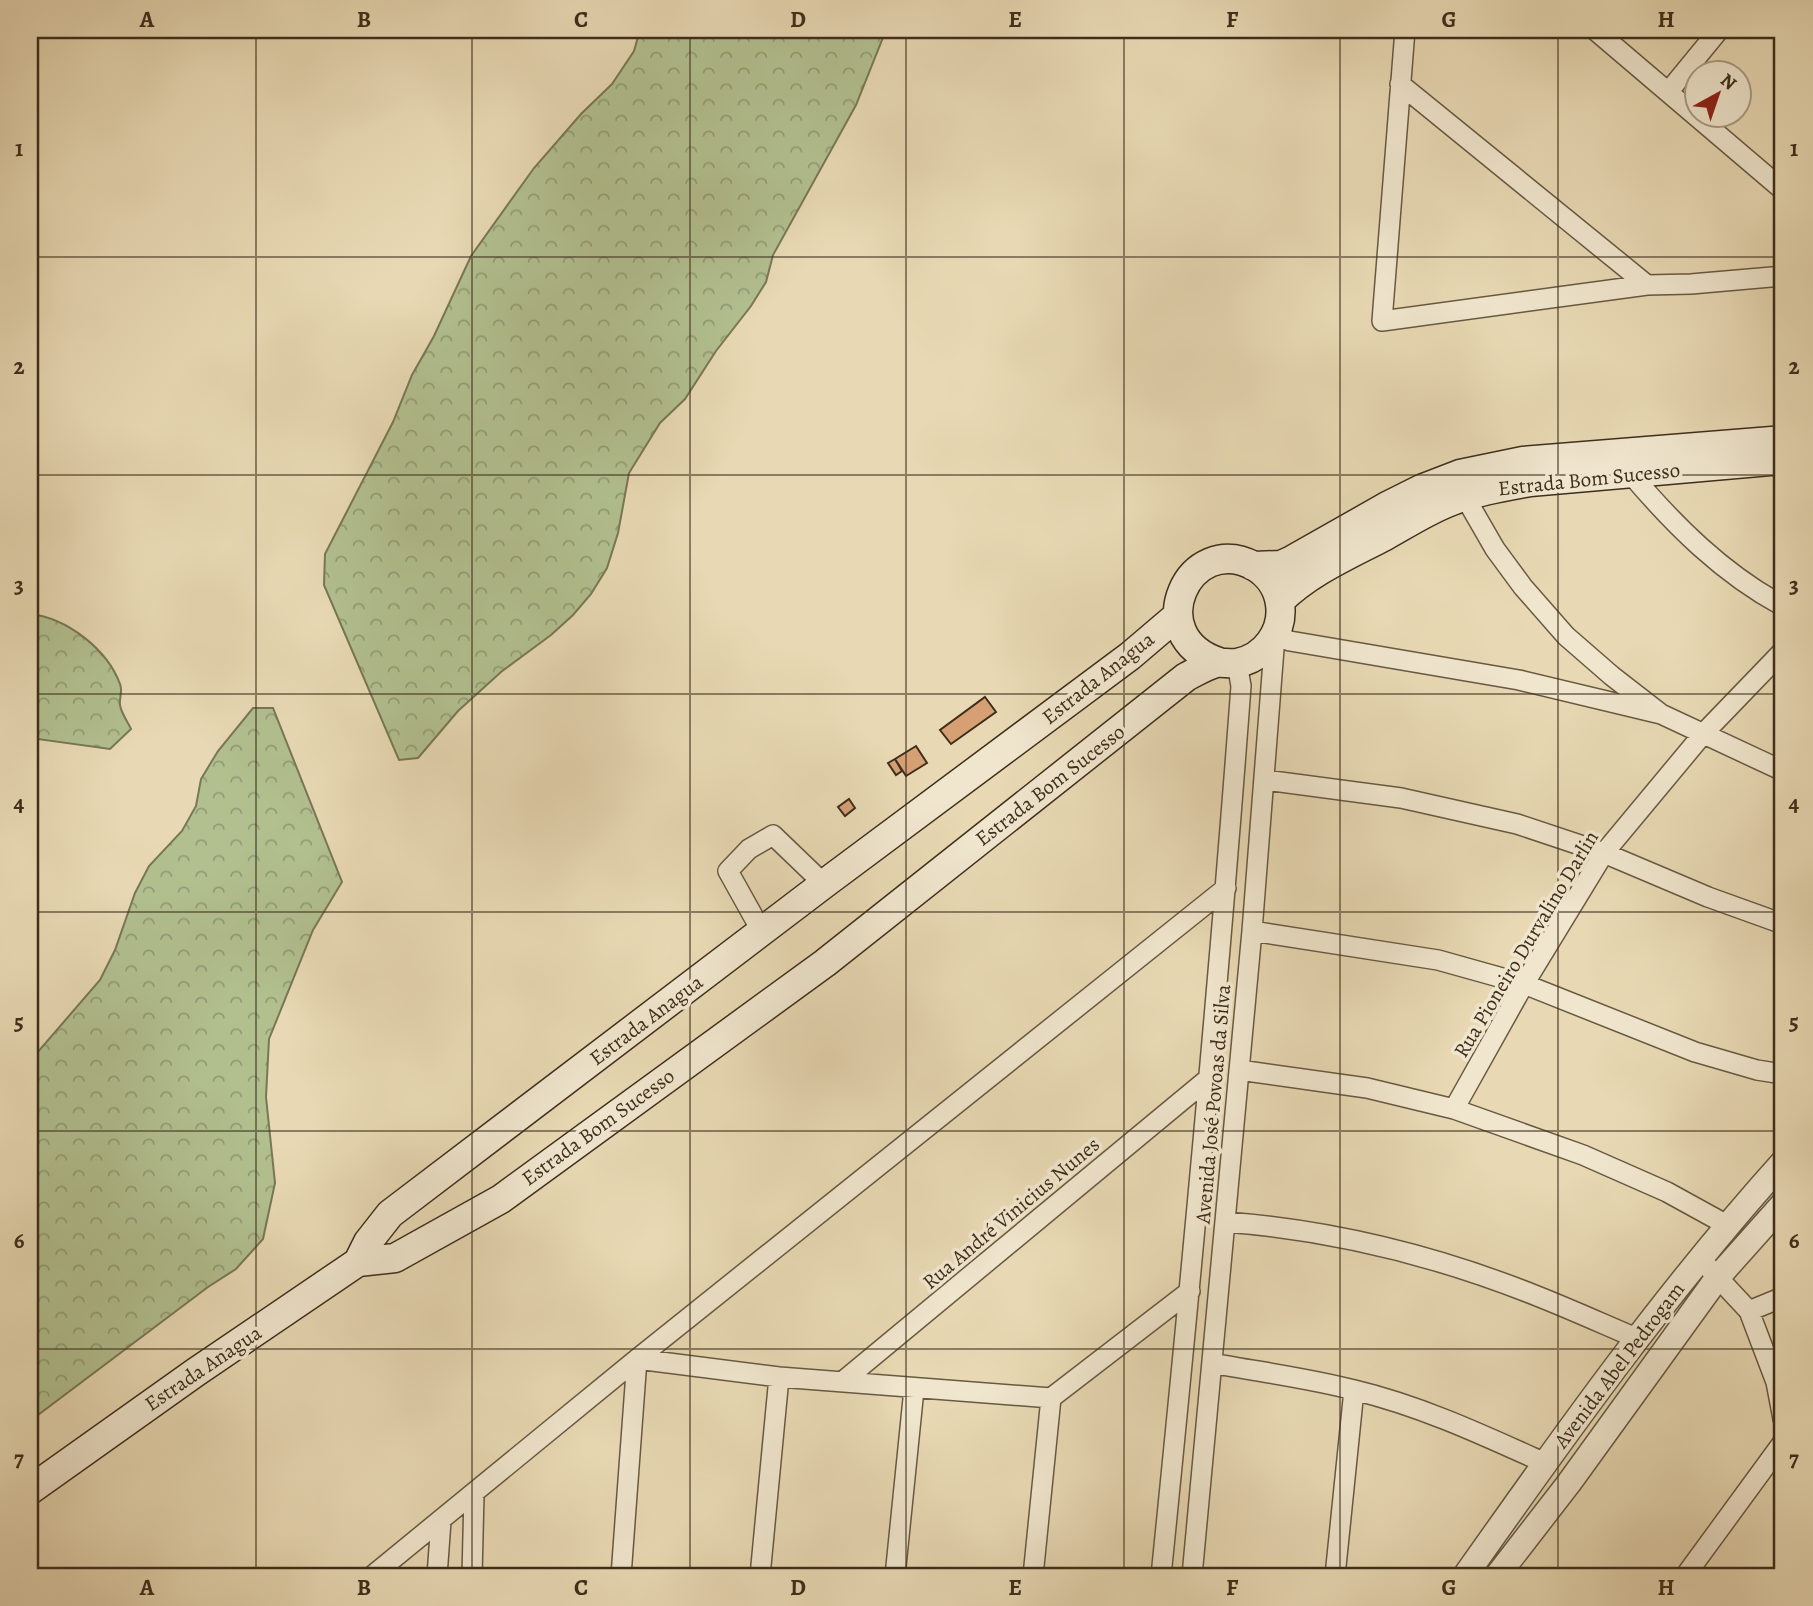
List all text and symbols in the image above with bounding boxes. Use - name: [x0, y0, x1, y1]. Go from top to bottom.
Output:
- text: A: [139, 4, 155, 35]
- text: B: [357, 4, 371, 35]
- text: C: [574, 4, 588, 35]
- text: D: [790, 4, 806, 35]
- text: E: [1008, 4, 1022, 35]
- text: F: [1226, 4, 1239, 35]
- text: G: [1441, 4, 1457, 35]
- text: H: [1657, 4, 1675, 35]
- north arrow: [1684, 60, 1754, 130]
- text: N: [1715, 67, 1742, 96]
- text: 1: [15, 133, 23, 164]
- text: 1: [1790, 133, 1798, 164]
- text: 2: [13, 351, 25, 382]
- text: 2: [1788, 351, 1800, 382]
- street label: Estrada Bom Sucesso: [1497, 456, 1681, 502]
- text: 3: [14, 570, 24, 601]
- text: 3: [1789, 570, 1799, 601]
- street label: Estrada Anagua: [1036, 625, 1160, 731]
- street label: Estrada Bom Sucesso: [969, 718, 1131, 852]
- text: 4: [14, 788, 25, 819]
- text: 4: [1789, 788, 1800, 819]
- street label: Rua Pioneiro Durvalino Darlin: [1447, 825, 1605, 1063]
- street label: Estrada Anagua: [583, 968, 709, 1072]
- street label: Avenida José Povoas da Silva: [1189, 983, 1237, 1226]
- text: 5: [14, 1006, 24, 1037]
- text: 5: [1789, 1006, 1799, 1037]
- street label: Estrada Bom Sucesso: [516, 1062, 680, 1192]
- street label: Rua André Vinicius Nunes: [916, 1130, 1106, 1296]
- text: 6: [14, 1225, 25, 1256]
- text: 6: [1789, 1225, 1800, 1256]
- street label: Avenida Abel Pedrogam: [1547, 1276, 1691, 1455]
- street label: Estrada Anagua: [139, 1318, 267, 1417]
- text: 7: [14, 1443, 24, 1474]
- text: 7: [1789, 1443, 1799, 1474]
- text: A: [139, 1572, 155, 1603]
- text: B: [357, 1572, 371, 1603]
- text: C: [574, 1572, 588, 1603]
- text: D: [790, 1572, 806, 1603]
- text: E: [1008, 1572, 1022, 1603]
- text: F: [1226, 1572, 1239, 1603]
- text: G: [1441, 1572, 1457, 1603]
- text: H: [1657, 1572, 1675, 1603]

